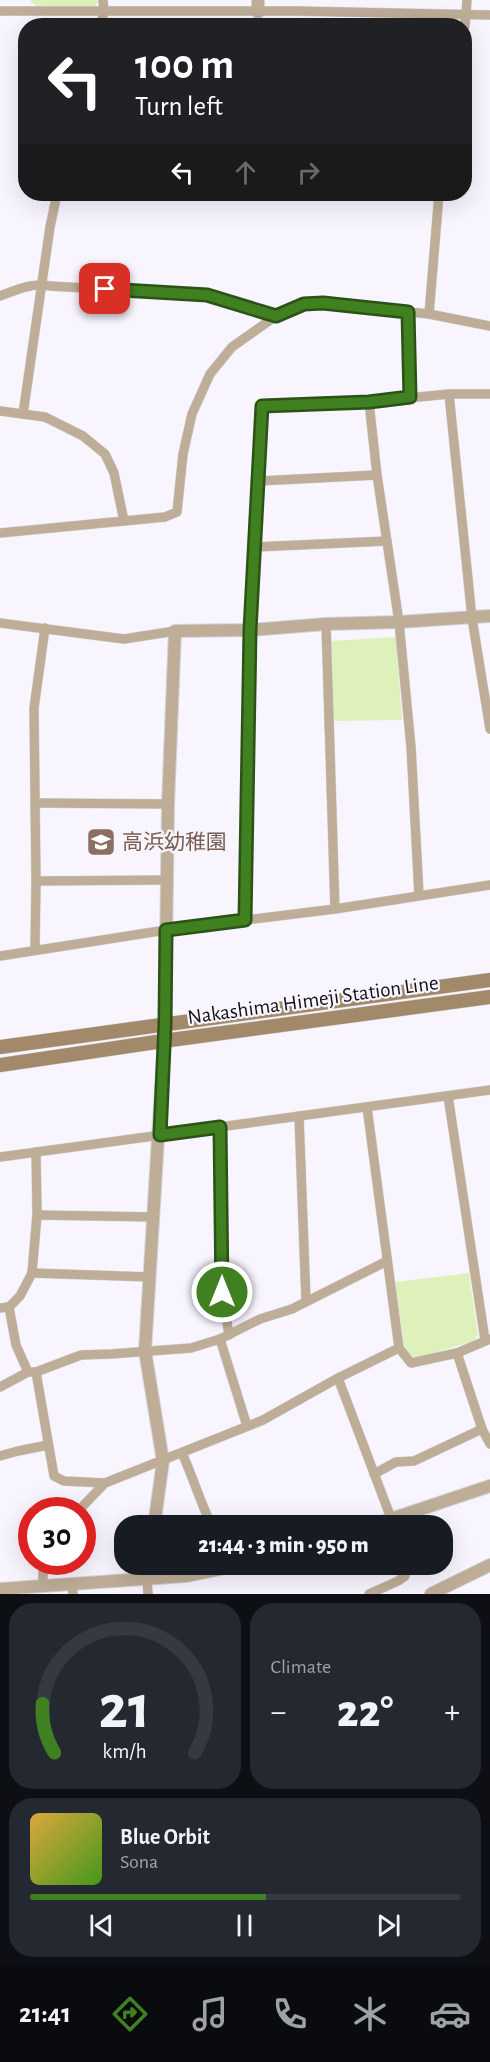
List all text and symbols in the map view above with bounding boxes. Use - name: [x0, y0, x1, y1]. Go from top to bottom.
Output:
- icon: left: [36, 42, 114, 120]
- text: 100 m: [135, 44, 234, 86]
- text: Turn left: [135, 93, 223, 120]
- icon: left: [166, 156, 199, 189]
- icon: ahead: [229, 156, 262, 189]
- icon: right: [292, 156, 325, 189]
- pin: [79, 263, 130, 314]
- icon: arrive: [88, 272, 121, 305]
- school or university icon: 高浜幼稚園: [85, 826, 117, 858]
- place label: 高浜幼稚園: [122, 831, 227, 853]
- street label: Nakashima Himeji Station Line: [186, 972, 440, 1028]
- position arrow: [190, 1260, 254, 1324]
- speed limit sign: 30: [18, 1497, 96, 1575]
- text: 21:44 · 3 min · 950 m: [198, 1534, 369, 1556]
- text: Climate: [271, 1657, 331, 1677]
- text: 21: [99, 1677, 151, 1739]
- text: 22°: [337, 1690, 393, 1735]
- text: −: [271, 1696, 286, 1729]
- text: +: [444, 1696, 460, 1729]
- text: km/h: [103, 1741, 147, 1762]
- text: Blue Orbit: [120, 1826, 210, 1848]
- text: Sona: [120, 1852, 158, 1872]
- icon: previous: [85, 1909, 118, 1942]
- icon: pause: [228, 1909, 261, 1942]
- icon: next: [372, 1909, 405, 1942]
- icon: directions: [109, 1993, 151, 2035]
- icon: music: [189, 1993, 231, 2035]
- icon: phone: [269, 1993, 311, 2035]
- icon: climate: [349, 1993, 391, 2035]
- icon: car: [429, 1993, 471, 2035]
- text: 21:41: [19, 2000, 71, 2027]

